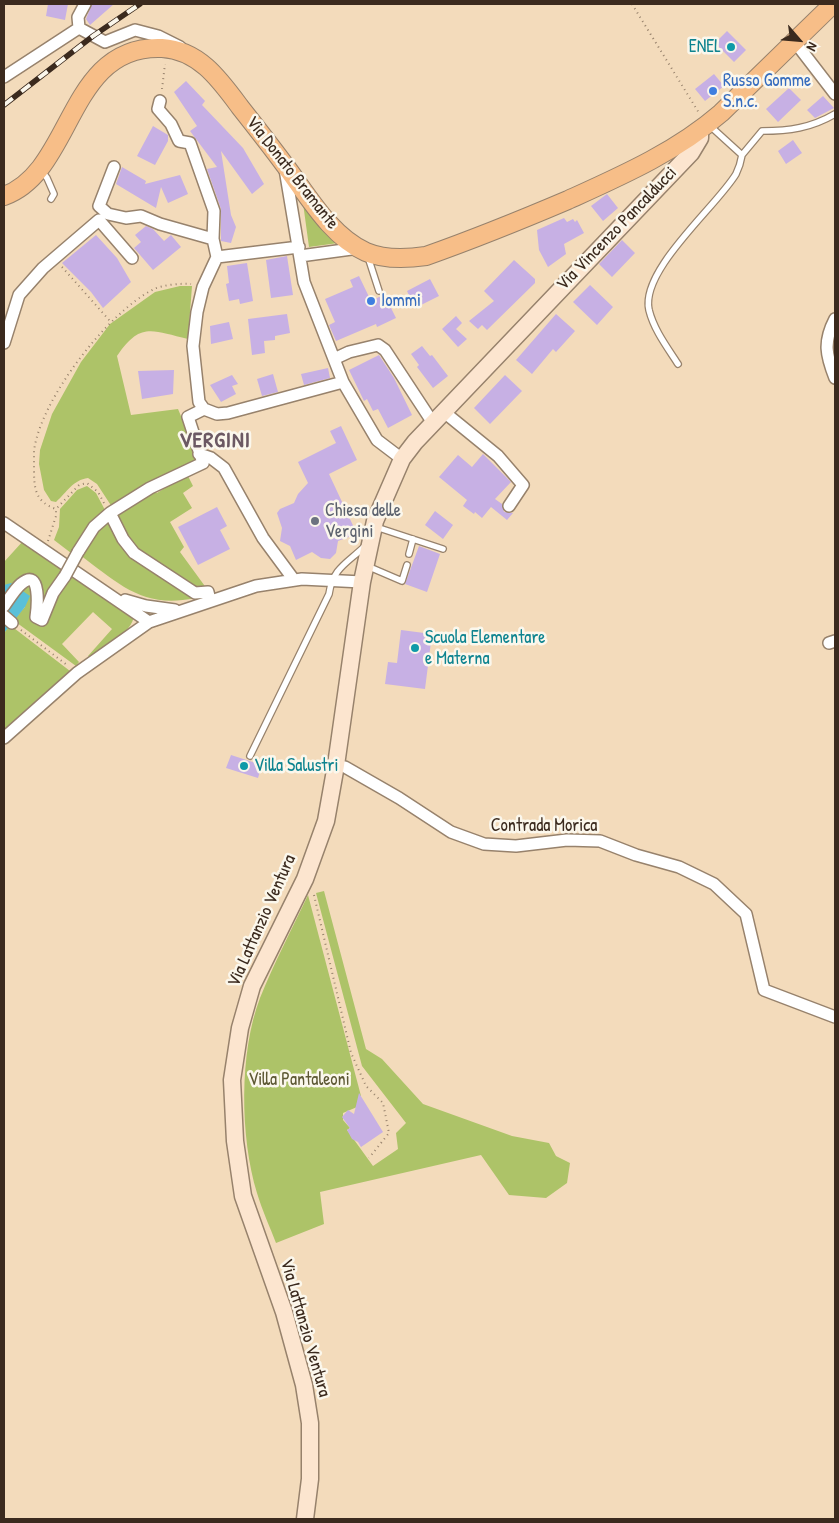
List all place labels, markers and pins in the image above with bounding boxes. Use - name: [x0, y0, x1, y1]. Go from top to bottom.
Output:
- place label: ENEL: [689, 36, 721, 58]
- marker: ENEL: [725, 41, 737, 53]
- place label: Russo Gomme S.n.c.: [723, 70, 811, 112]
- marker: Russo Gomme S.n.c.: [707, 85, 719, 97]
- place label: Iommi: [381, 290, 421, 312]
- marker: Iommi: [365, 295, 377, 307]
- place label: Chiesa delle Vergini: [325, 500, 401, 542]
- marker: Chiesa delle Vergini: [309, 515, 321, 527]
- place label: Scuola Elementare e Materna: [425, 627, 545, 670]
- marker: Scuola Elementare e Materna: [409, 642, 421, 654]
- place label: Villa Salustri: [254, 755, 338, 777]
- marker: Villa Salustri: [238, 760, 250, 772]

